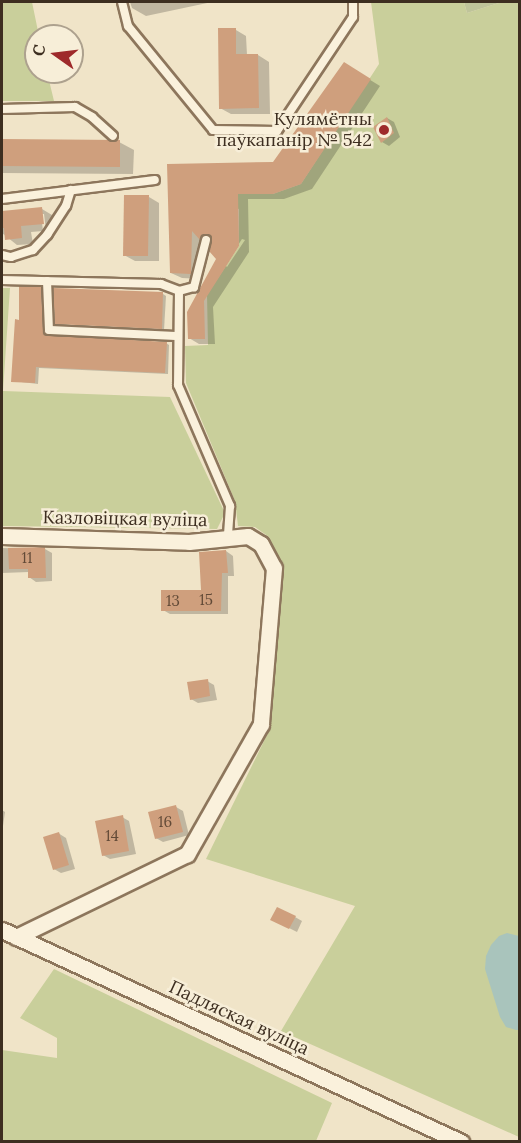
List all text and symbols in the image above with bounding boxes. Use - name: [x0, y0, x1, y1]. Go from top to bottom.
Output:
- north arrow: [24, 24, 84, 84]
- text: С: [27, 42, 50, 58]
- place label: Кулямётны паўкапанір № 542: [216, 109, 372, 152]
- marker: Кулямётны паўкапанір № 542: [377, 123, 391, 137]
- street label: Казловіцкая вуліца: [42, 507, 208, 531]
- house number: 11: [22, 549, 32, 567]
- house number: 15: [199, 591, 213, 609]
- house number: 13: [166, 592, 180, 610]
- house number: 16: [158, 813, 172, 831]
- house number: 14: [105, 827, 119, 845]
- street label: Падляская вуліца: [166, 976, 312, 1060]

